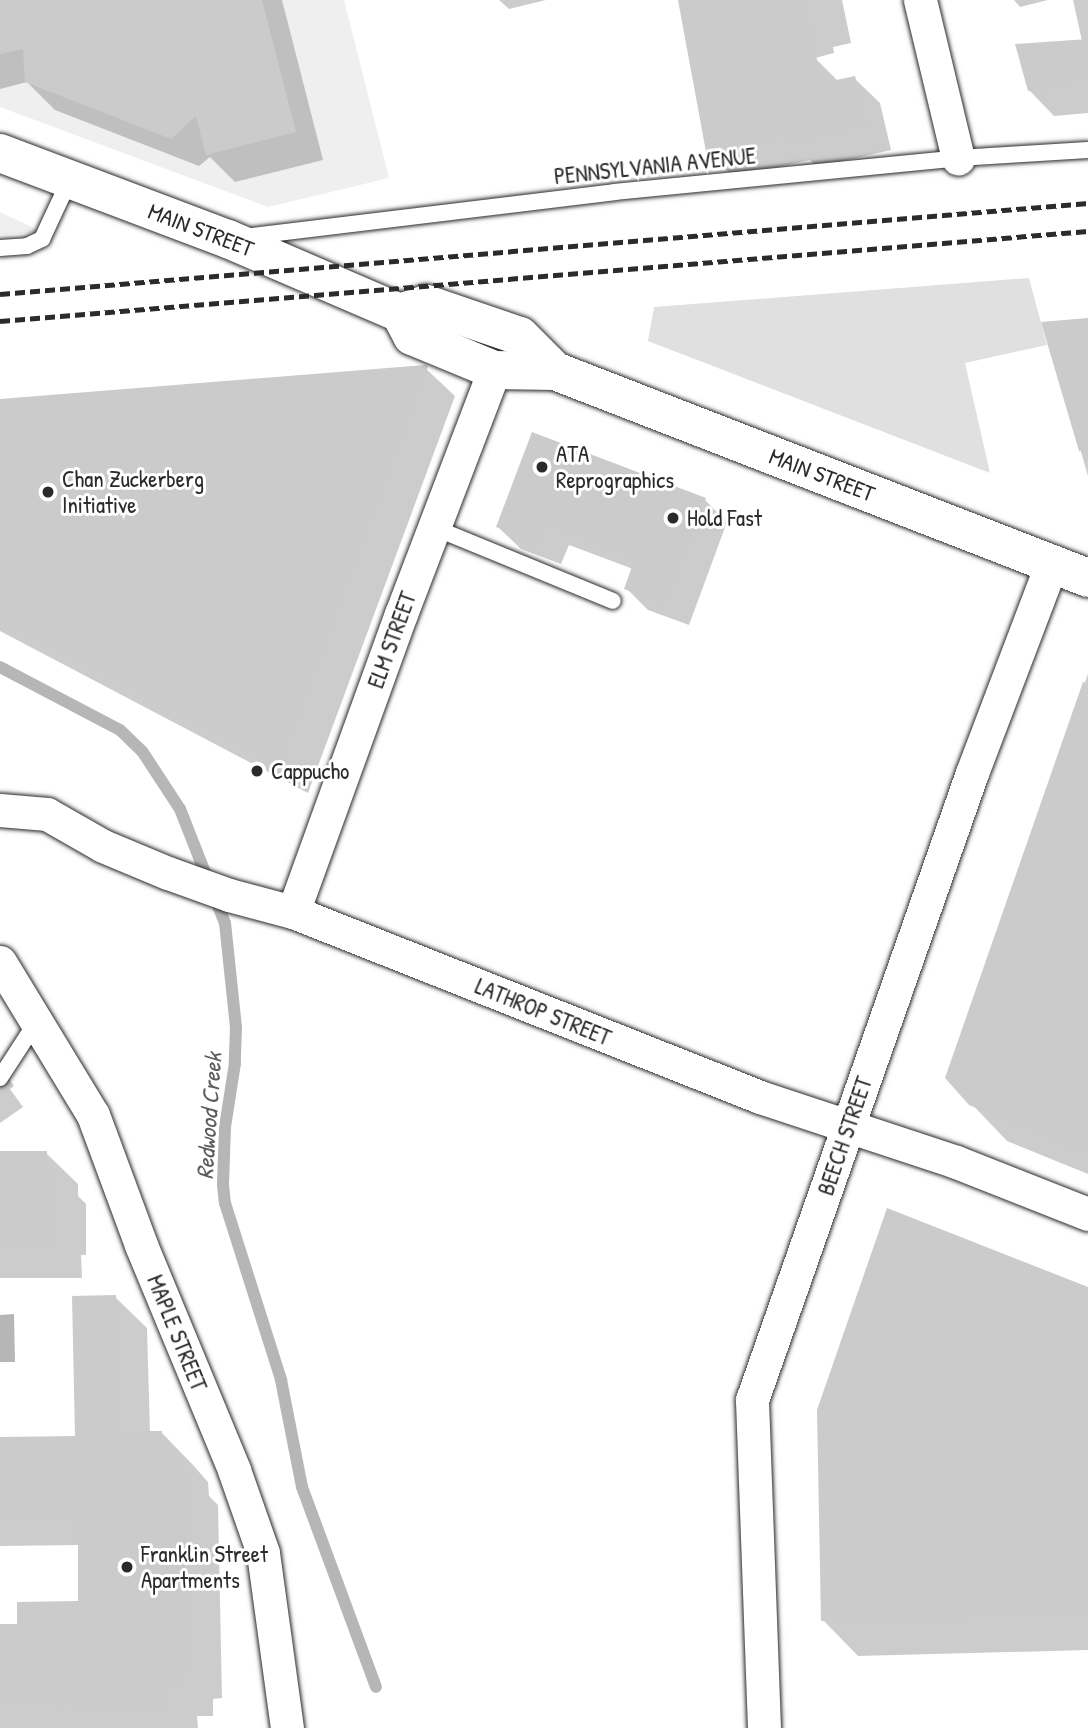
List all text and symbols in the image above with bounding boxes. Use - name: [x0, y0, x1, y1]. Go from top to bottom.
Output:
- street label: PENNSYLVANIA AVENUE: [553, 142, 757, 190]
- street label: MAIN STREET: [144, 197, 258, 263]
- place label: ATA Reprographics: [556, 440, 674, 494]
- street label: MAIN STREET: [765, 442, 879, 508]
- marker: ATA Reprographics: [534, 459, 550, 475]
- place label: Chan Zuckerberg Initiative: [62, 465, 204, 519]
- marker: Chan Zuckerberg Initiative: [40, 484, 56, 500]
- place label: Hold Fast: [687, 504, 762, 532]
- marker: Hold Fast: [665, 510, 681, 526]
- street label: ELM STREET: [362, 588, 422, 692]
- place label: Cappucho: [271, 757, 349, 785]
- marker: Cappucho: [249, 763, 265, 779]
- street label: LATHROP STREET: [471, 972, 615, 1052]
- water label: Redwood Creek: [190, 1052, 228, 1180]
- street label: BEECH STREET: [812, 1073, 878, 1199]
- street label: MAPLE STREET: [141, 1271, 213, 1395]
- place label: Franklin Street Apartments: [141, 1540, 268, 1594]
- marker: Franklin Street Apartments: [119, 1559, 135, 1575]

